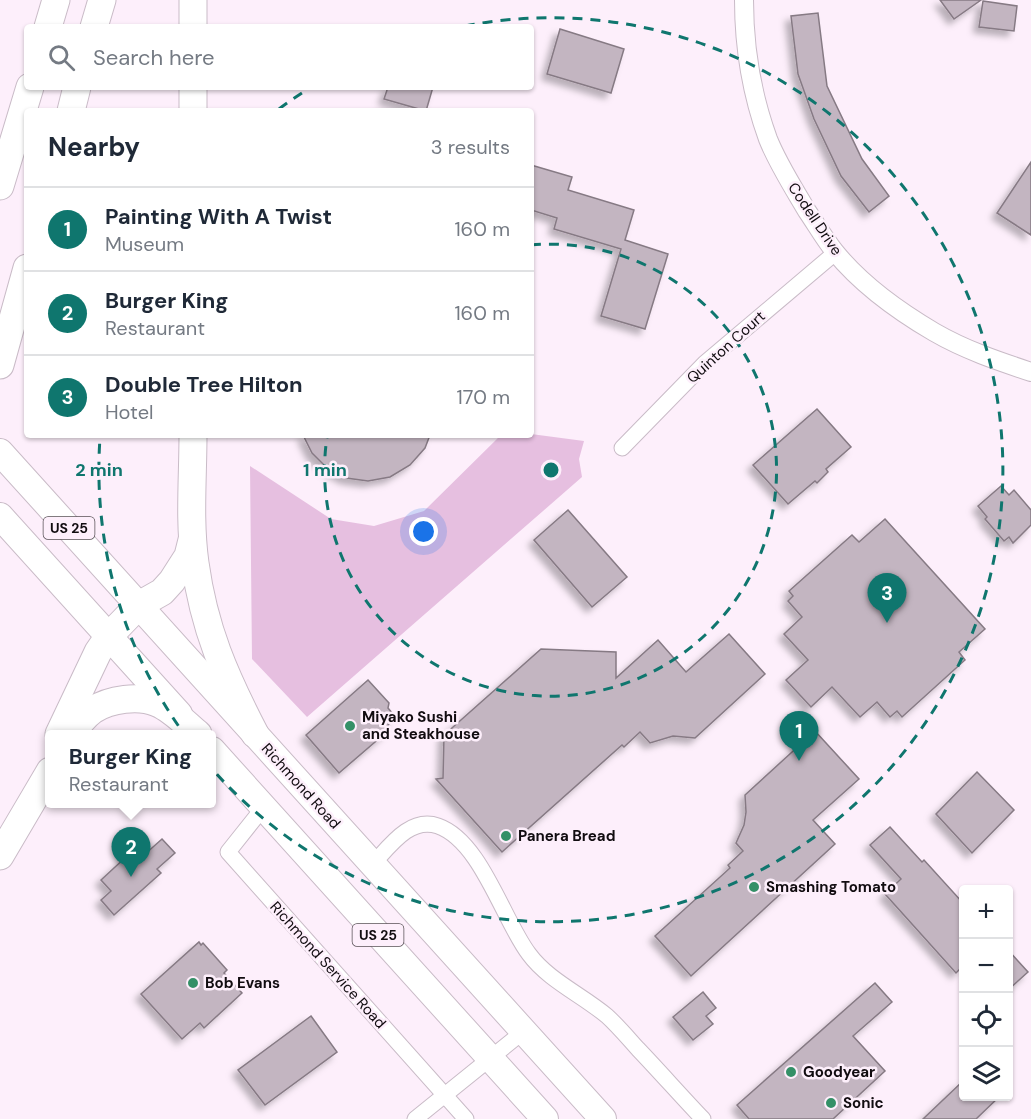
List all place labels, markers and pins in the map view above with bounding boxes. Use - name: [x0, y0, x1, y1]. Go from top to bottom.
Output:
- centre of rings: [541, 460, 561, 480]
- pin: 3: [868, 574, 906, 623]
- place label: Miyako Sushi and Steakhouse: [362, 707, 480, 744]
- pin: 1: [780, 712, 818, 761]
- marker: Miyako Sushi and Steakhouse: [343, 719, 357, 733]
- place label: Panera Bread: [518, 826, 615, 846]
- pin: 2: [112, 828, 150, 877]
- marker: Panera Bread: [499, 829, 513, 843]
- place label: Smashing Tomato: [766, 877, 896, 897]
- marker: Smashing Tomato: [747, 880, 761, 894]
- place label: Bob Evans: [205, 973, 280, 993]
- marker: Bob Evans: [186, 976, 200, 990]
- place label: Goodyear: [803, 1062, 875, 1082]
- marker: Goodyear: [784, 1065, 798, 1079]
- place label: Sonic: [843, 1093, 884, 1113]
- marker: Sonic: [824, 1096, 838, 1110]

